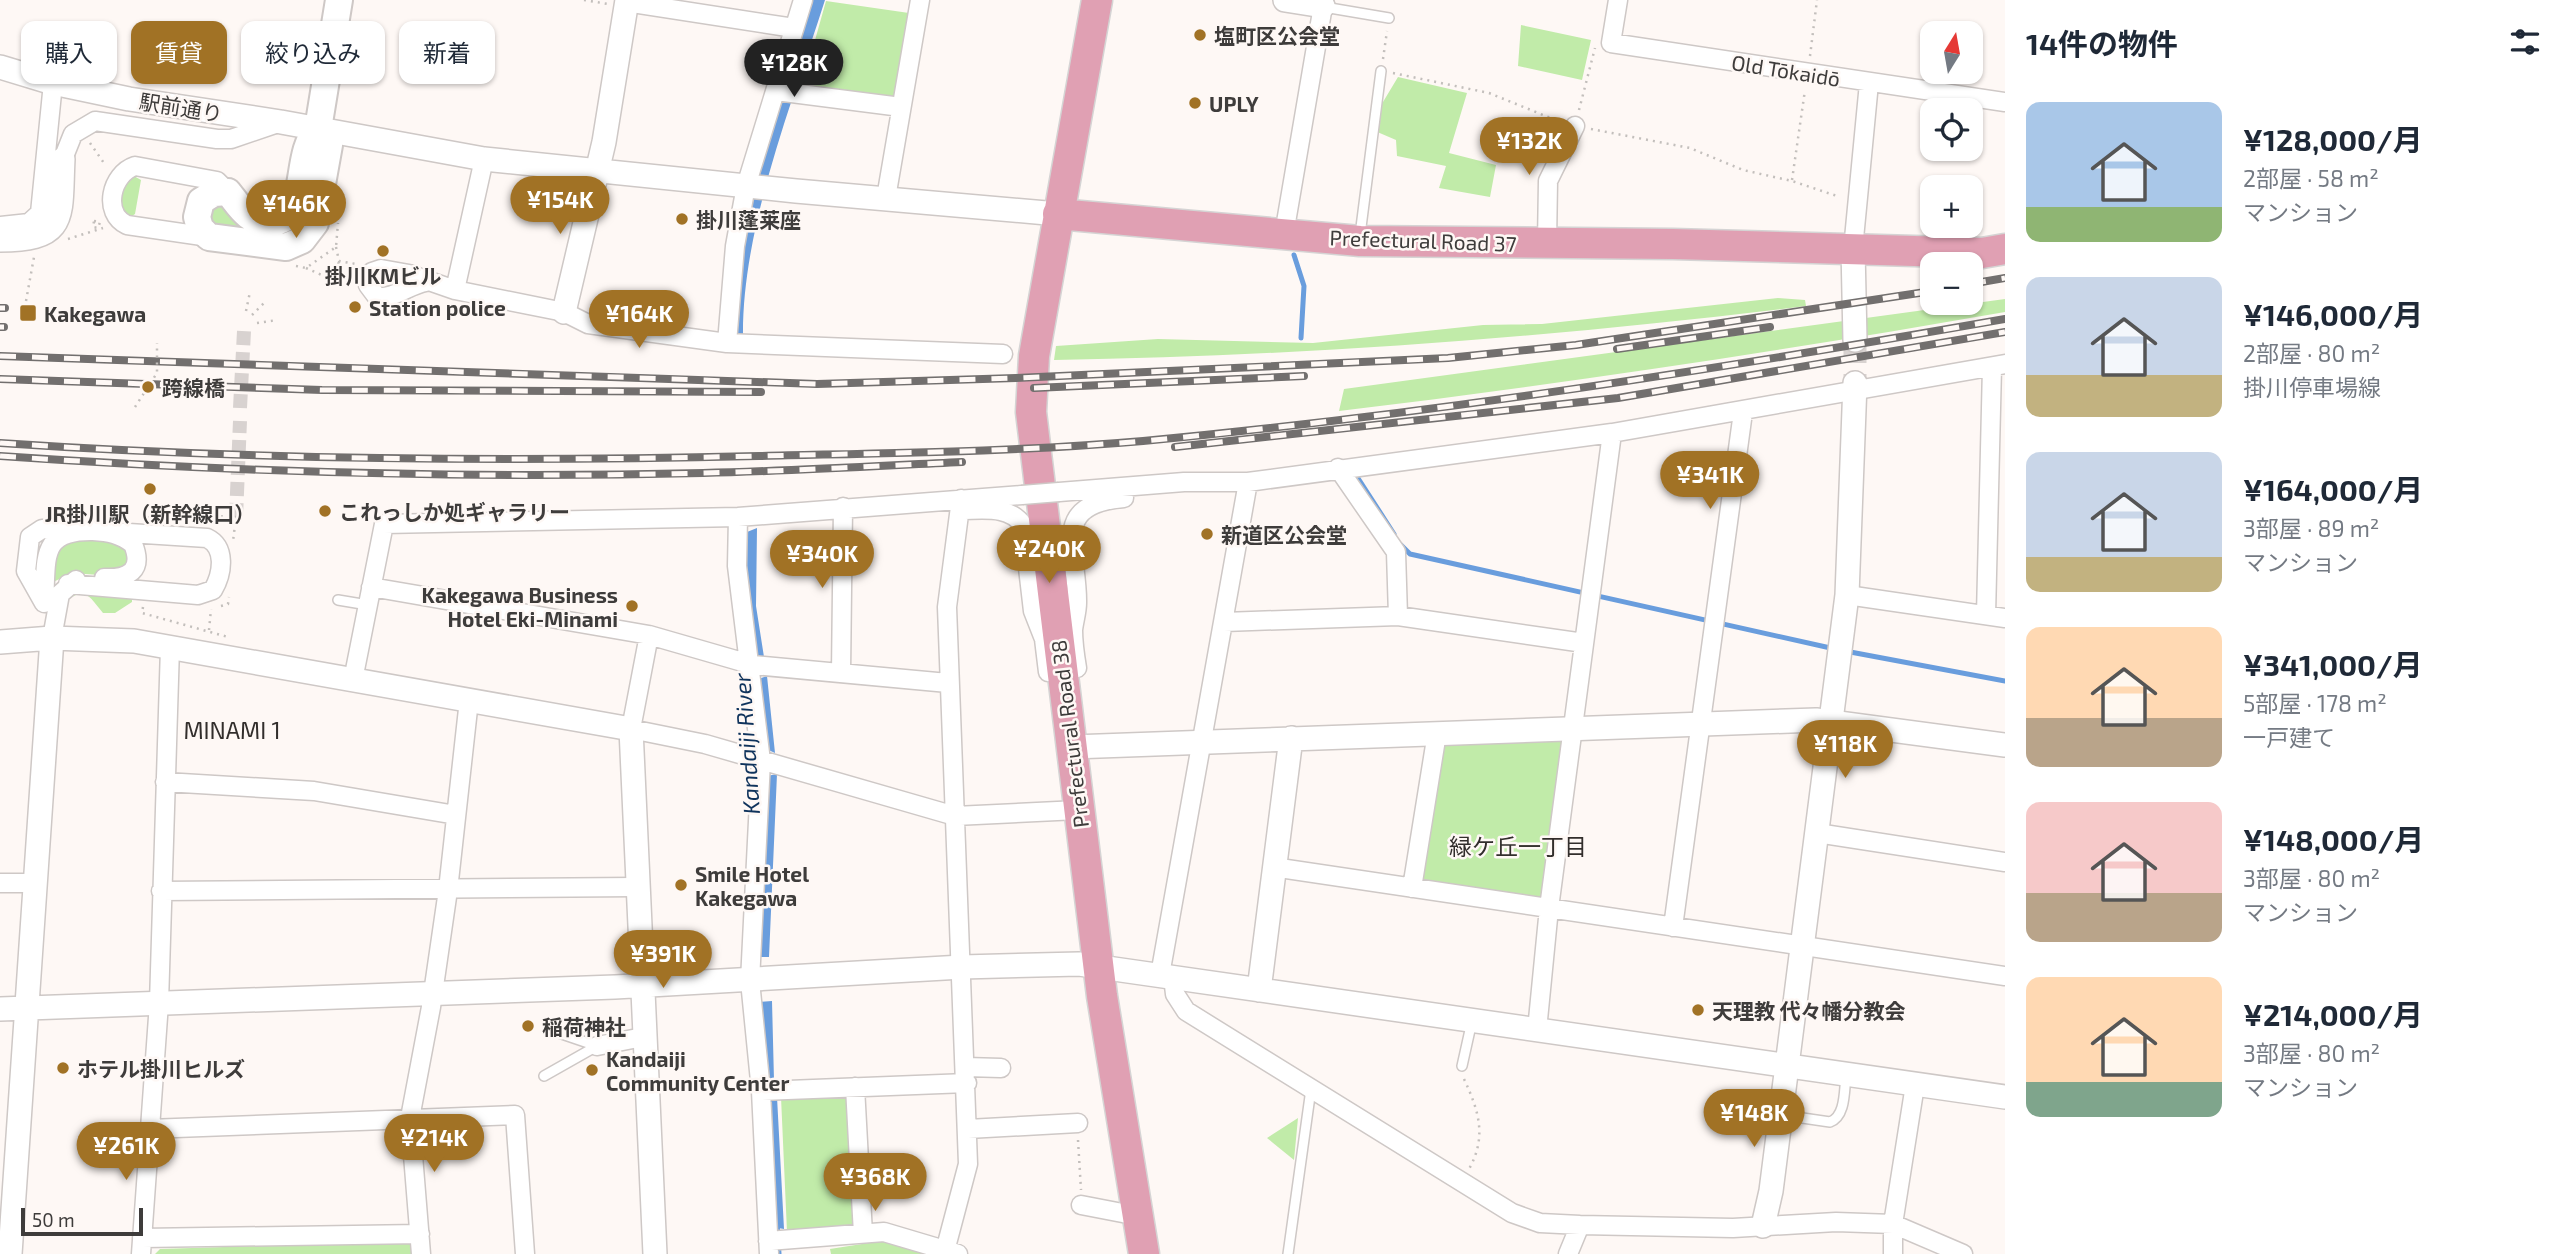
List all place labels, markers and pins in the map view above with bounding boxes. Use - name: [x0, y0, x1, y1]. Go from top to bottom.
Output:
- place label: 塩町区公会堂: [1214, 23, 1340, 48]
- marker: 塩町区公会堂: [1192, 27, 1208, 43]
- pin: ¥128K: [745, 40, 843, 99]
- place label: UPLY: [1209, 91, 1259, 116]
- marker: UPLY: [1187, 95, 1203, 111]
- pin: ¥132K: [1480, 118, 1578, 177]
- pin: ¥154K: [511, 176, 609, 236]
- pin: ¥146K: [247, 180, 345, 240]
- place label: 掛川蓬莱座: [696, 207, 801, 232]
- marker: 掛川蓬莱座: [674, 211, 690, 227]
- marker: 掛川KMビル: [375, 243, 391, 259]
- place label: 掛川KMビル: [325, 263, 441, 288]
- pin: ¥164K: [590, 290, 688, 350]
- place label: Station police: [369, 295, 506, 320]
- marker: Station police: [347, 299, 363, 315]
- place label: Kakegawa: [44, 301, 146, 326]
- marker: Kakegawa: [18, 303, 38, 323]
- place label: 跨線橋: [162, 375, 225, 400]
- marker: 跨線橋: [140, 379, 156, 395]
- pin: ¥341K: [1661, 452, 1759, 511]
- marker: JR掛川駅（新幹線口）: [142, 481, 158, 497]
- place label: これっしか処ギャラリー: [339, 499, 570, 524]
- place label: JR掛川駅（新幹線口）: [45, 501, 255, 526]
- marker: これっしか処ギャラリー: [317, 503, 333, 519]
- place label: 新道区公会堂: [1221, 522, 1347, 547]
- pin: ¥240K: [1000, 526, 1098, 585]
- marker: 新道区公会堂: [1199, 526, 1215, 542]
- pin: ¥340K: [773, 530, 871, 590]
- place label: Kakegawa Business Hotel Eki-Minami: [422, 582, 618, 631]
- marker: Kakegawa Business Hotel Eki-Minami: [624, 598, 640, 614]
- pin: ¥118K: [1796, 720, 1894, 780]
- place label: Smile Hotel Kakegawa: [695, 861, 809, 910]
- marker: Smile Hotel Kakegawa: [673, 877, 689, 893]
- pin: ¥391K: [614, 930, 712, 990]
- place label: 天理教 代々幡分教会: [1712, 998, 1906, 1023]
- marker: 天理教 代々幡分教会: [1690, 1002, 1706, 1018]
- place label: 稲荷神社: [542, 1014, 626, 1039]
- marker: 稲荷神社: [520, 1018, 536, 1034]
- place label: Kandaiji Community Center: [606, 1046, 789, 1096]
- place label: ホテル掛川ヒルズ: [77, 1056, 245, 1081]
- marker: ホテル掛川ヒルズ: [55, 1060, 71, 1076]
- marker: Kandaiji Community Center: [584, 1062, 600, 1078]
- pin: ¥148K: [1705, 1090, 1803, 1149]
- pin: ¥214K: [385, 1114, 483, 1174]
- pin: ¥261K: [77, 1122, 175, 1182]
- pin: ¥368K: [826, 1154, 924, 1213]

